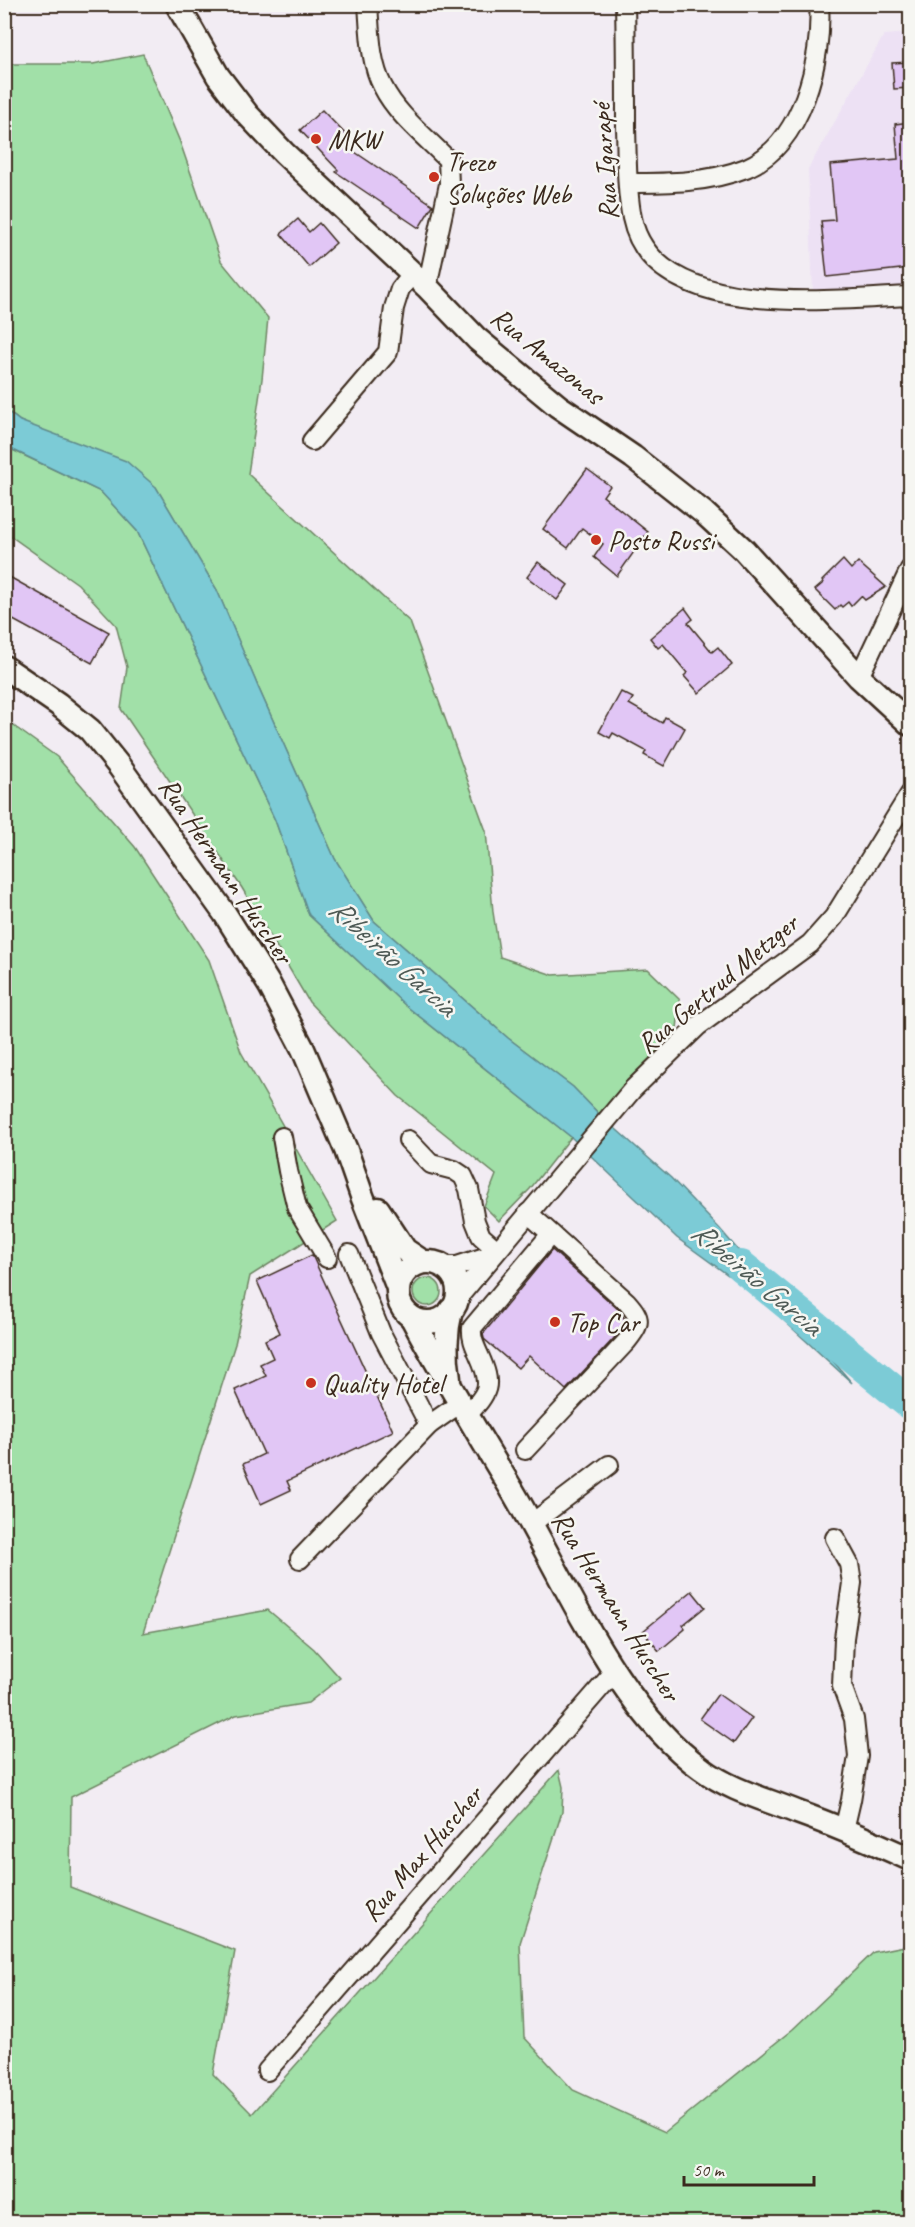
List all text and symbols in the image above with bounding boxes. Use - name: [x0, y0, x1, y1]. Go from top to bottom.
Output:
- street label: Rua Igarapé: [583, 99, 626, 221]
- place label: MKW: [328, 122, 384, 157]
- marker: MKW: [309, 132, 323, 146]
- place label: Trezo Soluções Web: [446, 144, 573, 211]
- marker: Trezo Soluções Web: [427, 170, 441, 184]
- street label: Rua Amazonas: [484, 299, 613, 413]
- place label: Posto Russi: [608, 523, 718, 558]
- marker: Posto Russi: [589, 533, 603, 547]
- street label: Rua Hermann Huscher: [151, 770, 303, 972]
- water label: Ribeirão Garcia: [321, 890, 467, 1026]
- street label: Rua Gertrud Metzger: [630, 905, 807, 1061]
- water label: Ribeirão Garcia: [684, 1212, 832, 1345]
- place label: Top Car: [567, 1305, 641, 1340]
- marker: Top Car: [548, 1315, 562, 1329]
- place label: Quality Hotel: [323, 1366, 448, 1401]
- marker: Quality Hotel: [304, 1376, 318, 1390]
- street label: Rua Hermann Huscher: [544, 1505, 690, 1709]
- street label: Rua Max Huscher: [353, 1777, 491, 1929]
- scale bar: [684, 2149, 814, 2187]
- text: 50 m: [693, 2159, 726, 2181]

